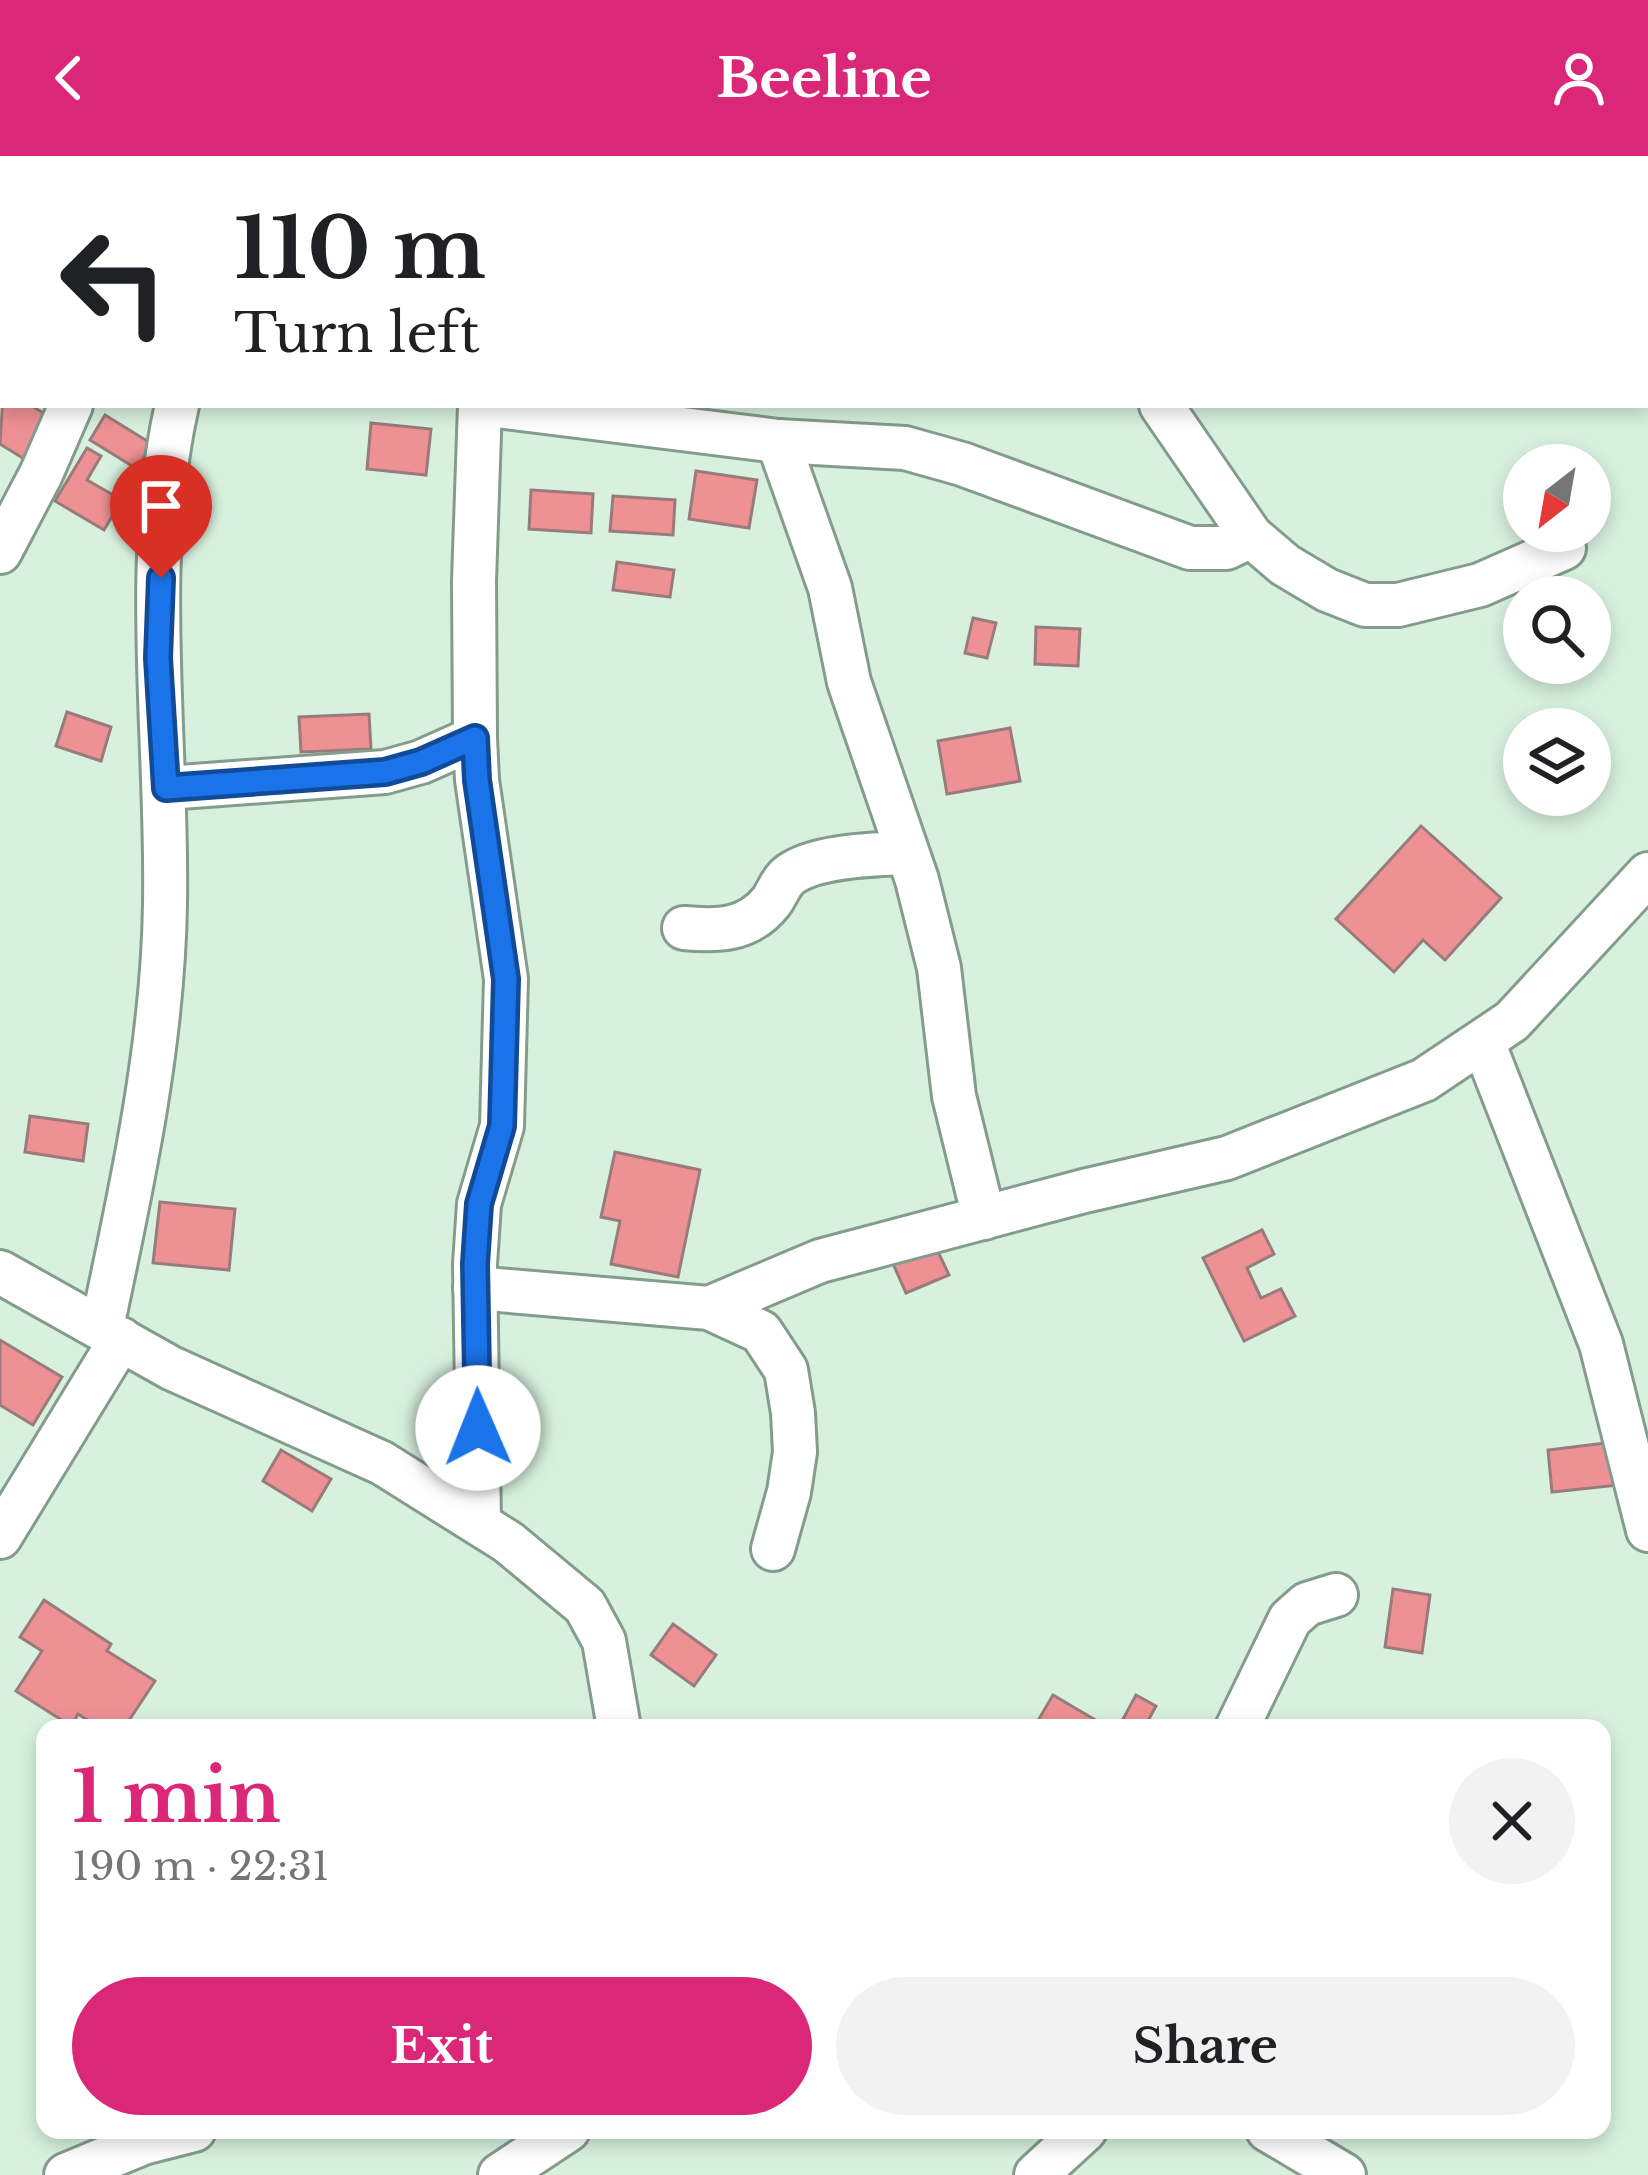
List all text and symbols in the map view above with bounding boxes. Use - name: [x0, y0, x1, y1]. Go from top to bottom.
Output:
- icon: back: [36, 45, 102, 111]
- text: Beeline: [716, 45, 932, 112]
- icon: person: [1546, 45, 1612, 111]
- text: 110 m: [234, 197, 486, 301]
- icon: left: [36, 204, 192, 360]
- text: Turn left: [234, 300, 480, 367]
- north arrow: [1503, 444, 1611, 552]
- map controls: [1503, 444, 1611, 816]
- pin: [110, 455, 212, 578]
- icon: arrive: [128, 473, 194, 539]
- button: search: [1503, 576, 1611, 684]
- button: layers: [1503, 708, 1611, 816]
- position arrow: [415, 1365, 541, 1491]
- text: 1 min: [72, 1752, 281, 1841]
- button: close: [1449, 1758, 1575, 1884]
- text: 190 m · 22:31: [72, 1842, 329, 1891]
- button: Exit: [72, 1977, 812, 2115]
- button: Share: [836, 1977, 1575, 2115]

